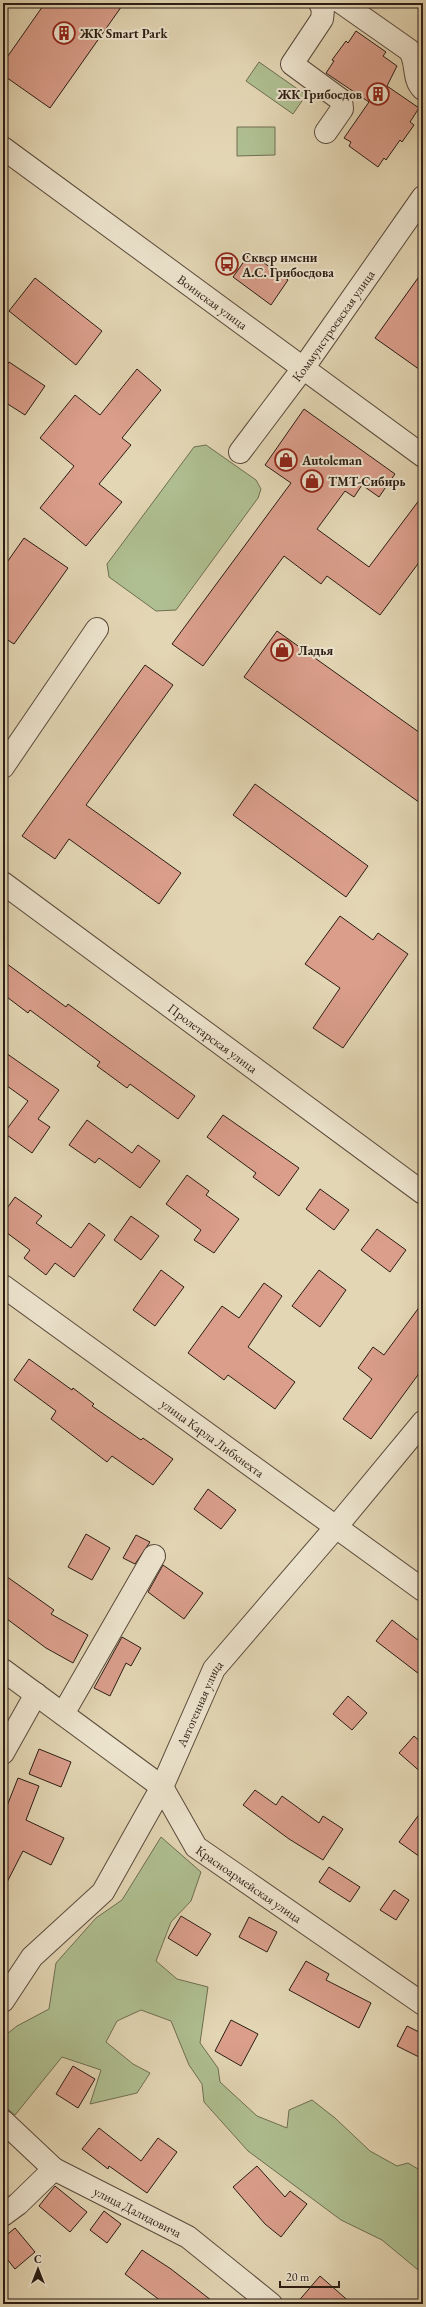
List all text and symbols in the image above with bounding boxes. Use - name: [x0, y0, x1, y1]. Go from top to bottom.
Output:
- building icon: ЖК Smart Park: [51, 20, 77, 46]
- place label: ЖК Smart Park: [79, 25, 168, 42]
- building icon: ЖК Грибоедов: [365, 81, 391, 107]
- place label: ЖК Грибоедов: [277, 86, 362, 103]
- place label: Сквер имени А.С. Грибоедова: [241, 249, 334, 281]
- bus stop icon: Сквер имени А.С. Грибоедова: [214, 251, 240, 277]
- street label: Коммунстроевская улица: [288, 266, 379, 385]
- street label: Воинская улица: [174, 271, 251, 334]
- shop icon: Autoleman: [273, 447, 299, 473]
- place label: Autoleman: [301, 452, 363, 469]
- shop icon: ТМТ-Сибирь: [299, 468, 325, 494]
- place label: ТМТ-Сибирь: [328, 473, 406, 490]
- shop icon: Ладья: [269, 637, 295, 663]
- place label: Ладья: [298, 642, 333, 659]
- street label: Пролетарская улица: [164, 1000, 262, 1078]
- street label: улица Карла Либкнехта: [157, 1395, 268, 1482]
- street label: Автогенная улица: [172, 1656, 227, 1751]
- street label: Красноармейская улица: [192, 1842, 306, 1927]
- street label: улица Далидовича: [91, 2183, 185, 2242]
- north arrow: [18, 2249, 58, 2289]
- text: С: [34, 2252, 42, 2266]
- scale bar: [280, 2263, 339, 2289]
- text: 20 m: [286, 2269, 310, 2285]

